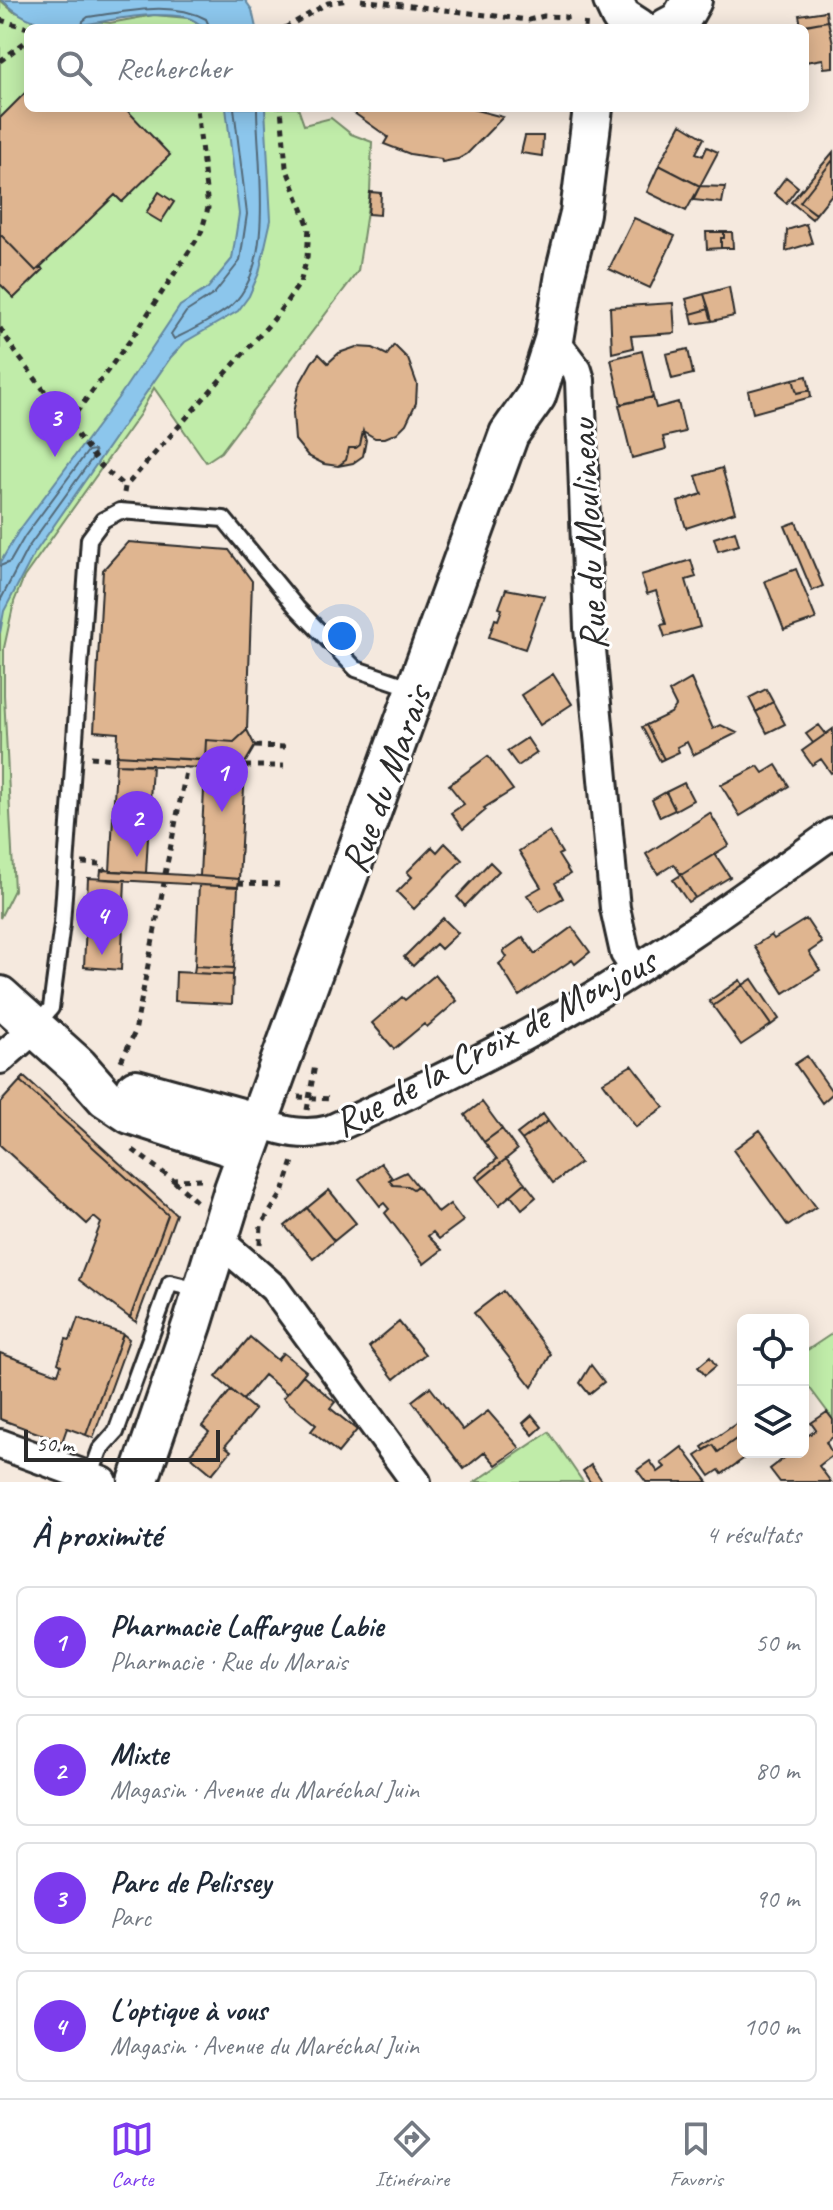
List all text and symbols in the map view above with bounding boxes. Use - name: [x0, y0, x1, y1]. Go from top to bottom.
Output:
- search box: [24, 24, 809, 112]
- icon: search: [52, 46, 96, 90]
- text: Rechercher: [116, 49, 231, 87]
- pin: 3: [29, 391, 81, 457]
- street label: Rue du Moulineau: [557, 416, 619, 652]
- your location: [322, 616, 362, 656]
- street label: Rue du Marais: [329, 676, 444, 880]
- pin: 1: [196, 746, 248, 812]
- pin: 2: [111, 791, 163, 857]
- pin: 4: [76, 889, 128, 955]
- street label: Rue de la Croix de Monjous: [325, 934, 667, 1148]
- map controls: [737, 1314, 809, 1458]
- button: locate: [737, 1314, 809, 1386]
- button: layers: [737, 1386, 809, 1458]
- scale bar: [24, 1426, 220, 1462]
- text: 50 m: [36, 1430, 73, 1458]
- text: À proximité: [32, 1513, 161, 1556]
- text: 4 résultats: [706, 1518, 801, 1551]
- text: Pharmacie Laffargue Labie: [110, 1607, 383, 1645]
- text: 1: [54, 1626, 66, 1659]
- text: 50 m: [755, 1626, 799, 1659]
- text: Pharmacie · Rue du Marais: [110, 1645, 347, 1678]
- text: Mixte: [110, 1735, 168, 1773]
- text: 2: [54, 1754, 66, 1787]
- text: 80 m: [755, 1754, 799, 1787]
- text: Magasin · Avenue du Maréchal Juin: [110, 1773, 419, 1806]
- text: Parc de Pelissey: [110, 1863, 271, 1901]
- text: 3: [54, 1882, 66, 1915]
- text: 90 m: [755, 1882, 799, 1915]
- text: Parc: [110, 1901, 151, 1934]
- text: L'optique à vous: [110, 1991, 267, 2029]
- text: 4: [54, 2010, 66, 2043]
- text: 100 m: [743, 2010, 799, 2043]
- text: Magasin · Avenue du Maréchal Juin: [110, 2029, 419, 2062]
- tab: Carte: [110, 2117, 154, 2193]
- tab: Itinéraire: [375, 2117, 449, 2193]
- tab: Favoris: [670, 2117, 723, 2193]

